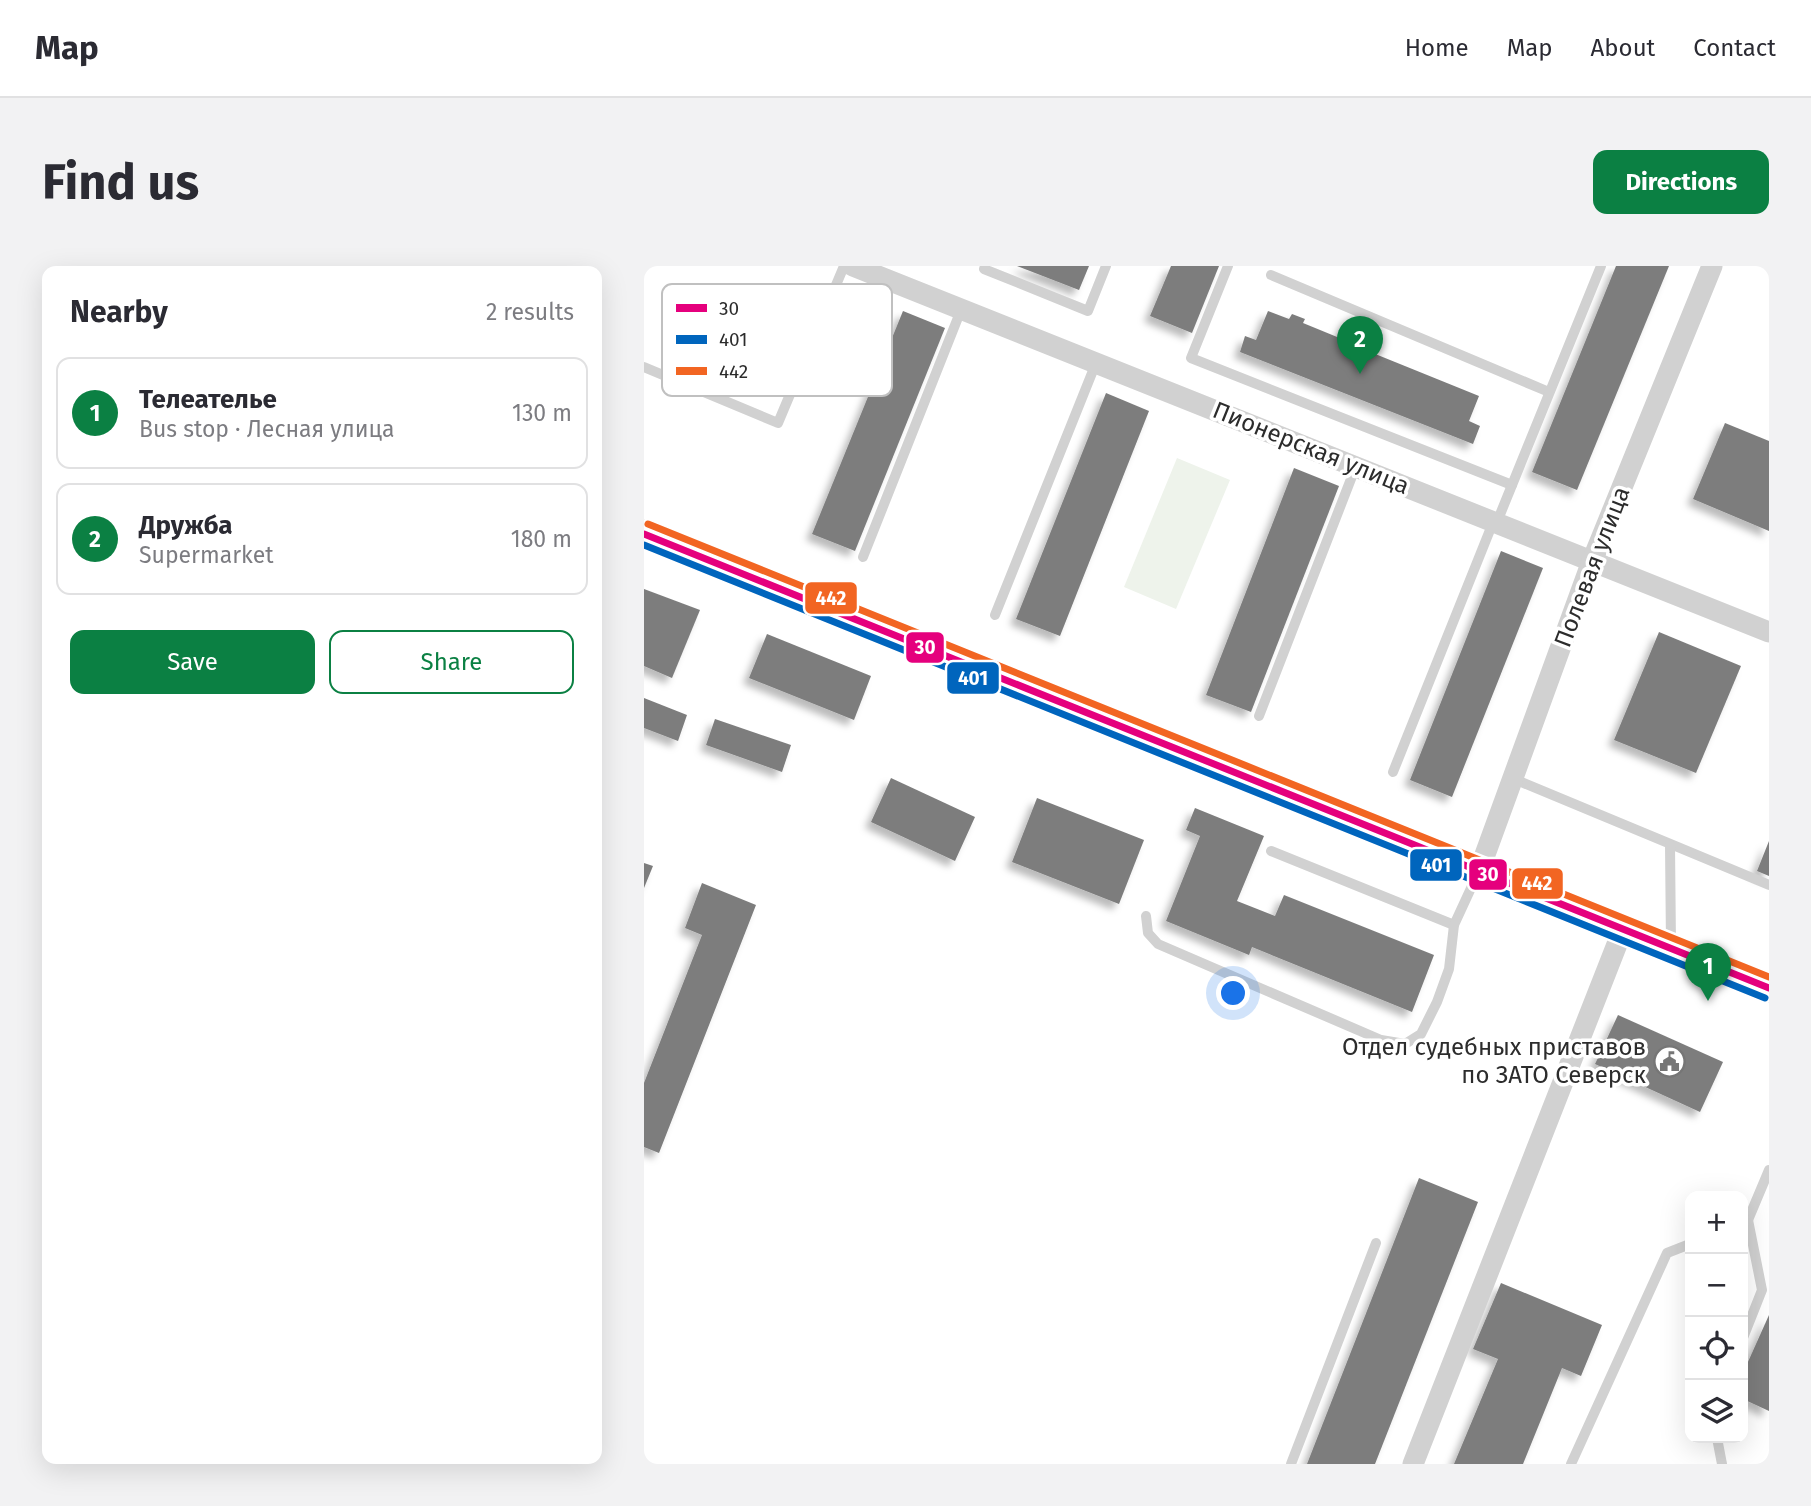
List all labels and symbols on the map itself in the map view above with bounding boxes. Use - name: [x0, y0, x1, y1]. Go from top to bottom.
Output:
- legend: [662, 284, 892, 396]
- text: 30: [719, 297, 739, 320]
- pin: 2: [1337, 316, 1383, 374]
- text: 401: [719, 328, 747, 351]
- text: 442: [719, 360, 748, 383]
- street label: Пионерская улица: [1209, 396, 1413, 500]
- street label: Полевая улица: [1549, 483, 1635, 651]
- line badge: 442: [804, 581, 858, 615]
- text: 442: [816, 587, 847, 610]
- line badge: 30: [905, 631, 945, 664]
- text: 30: [914, 636, 936, 659]
- line badge: 401: [946, 661, 1000, 695]
- text: 401: [958, 667, 988, 690]
- line badge: 401: [1409, 848, 1463, 882]
- text: 401: [1421, 854, 1451, 877]
- line badge: 30: [1468, 858, 1508, 891]
- text: 30: [1477, 863, 1499, 886]
- line badge: 442: [1511, 867, 1564, 900]
- text: 442: [1522, 872, 1553, 895]
- pin: 1: [1685, 943, 1731, 1001]
- your location: [1216, 976, 1250, 1010]
- place label: Отдел судебных приставов по ЗАТО Северск: [1342, 1033, 1647, 1089]
- public building icon: Отдел судебных приставов по ЗАТО Северск: [1652, 1044, 1686, 1078]

